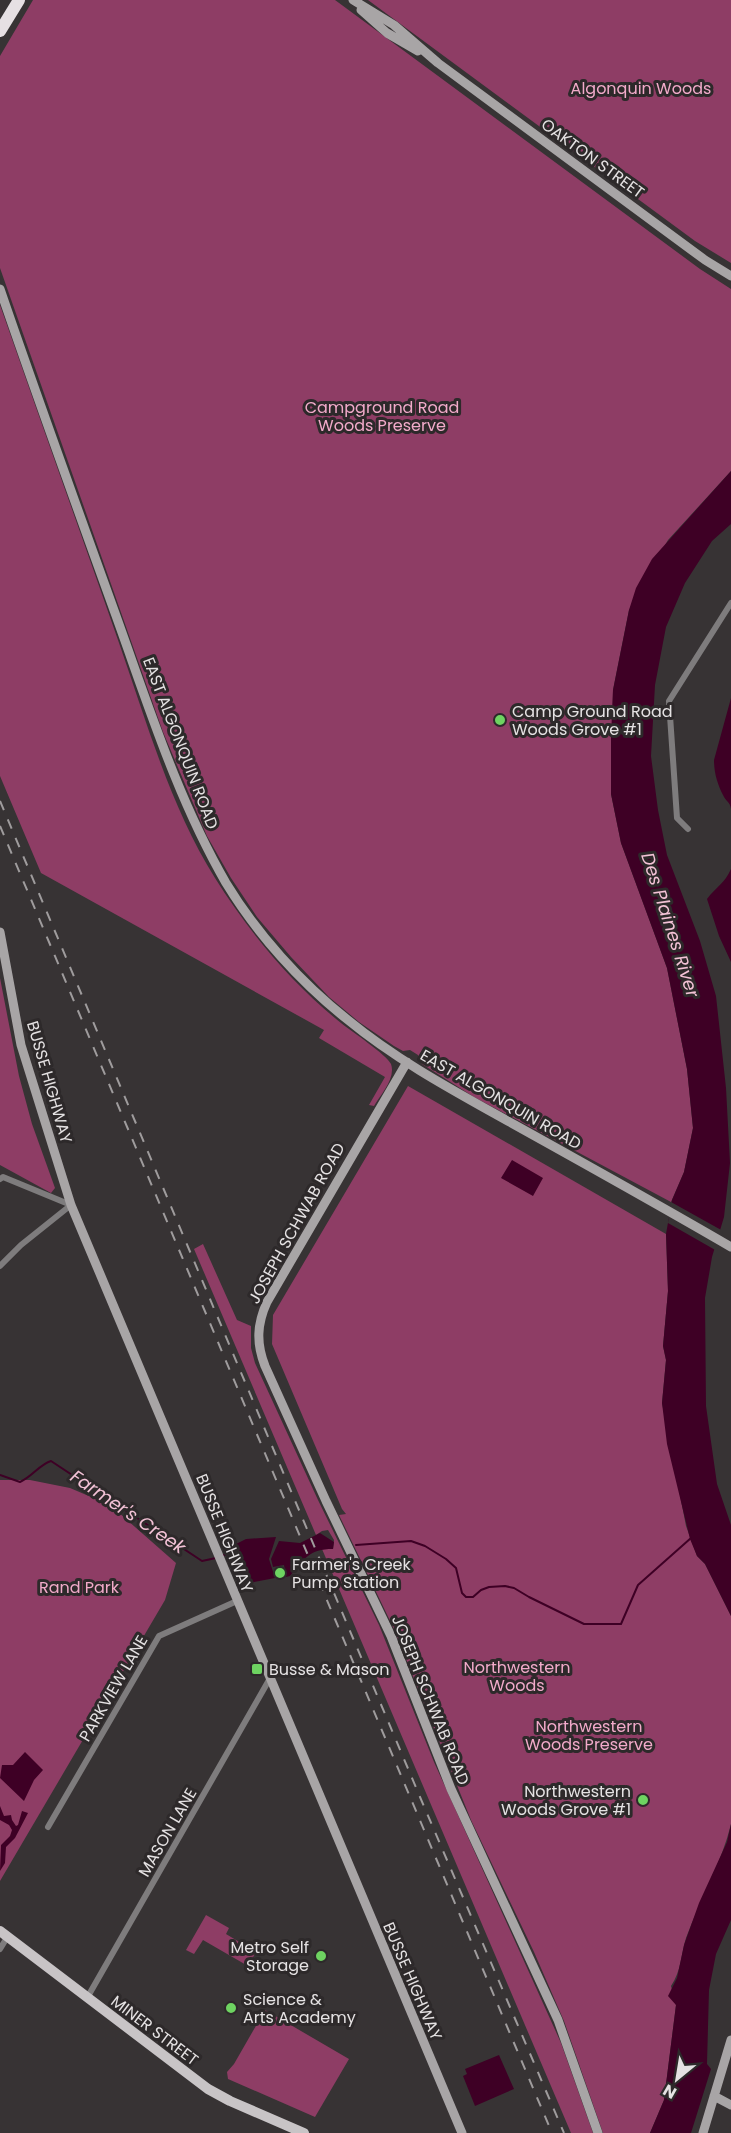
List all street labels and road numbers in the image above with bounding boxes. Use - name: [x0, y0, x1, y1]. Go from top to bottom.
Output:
- street label: OAKTON STREET: [536, 113, 649, 204]
- street label: EAST ALGONQUIN ROAD: [137, 654, 224, 833]
- street label: BUSSE HIGHWAY: [21, 1018, 78, 1147]
- street label: EAST ALGONQUIN ROAD: [416, 1044, 586, 1155]
- street label: JOSEPH SCHWAB ROAD: [243, 1139, 350, 1308]
- street label: BUSSE HIGHWAY: [190, 1470, 259, 1597]
- street label: JOSEPH SCHWAB ROAD: [386, 1612, 475, 1788]
- street label: PARKVIEW LANE: [74, 1631, 153, 1746]
- street label: MASON LANE: [133, 1784, 202, 1881]
- street label: BUSSE HIGHWAY: [377, 1919, 448, 2044]
- street label: MINER STREET: [106, 1990, 203, 2071]

